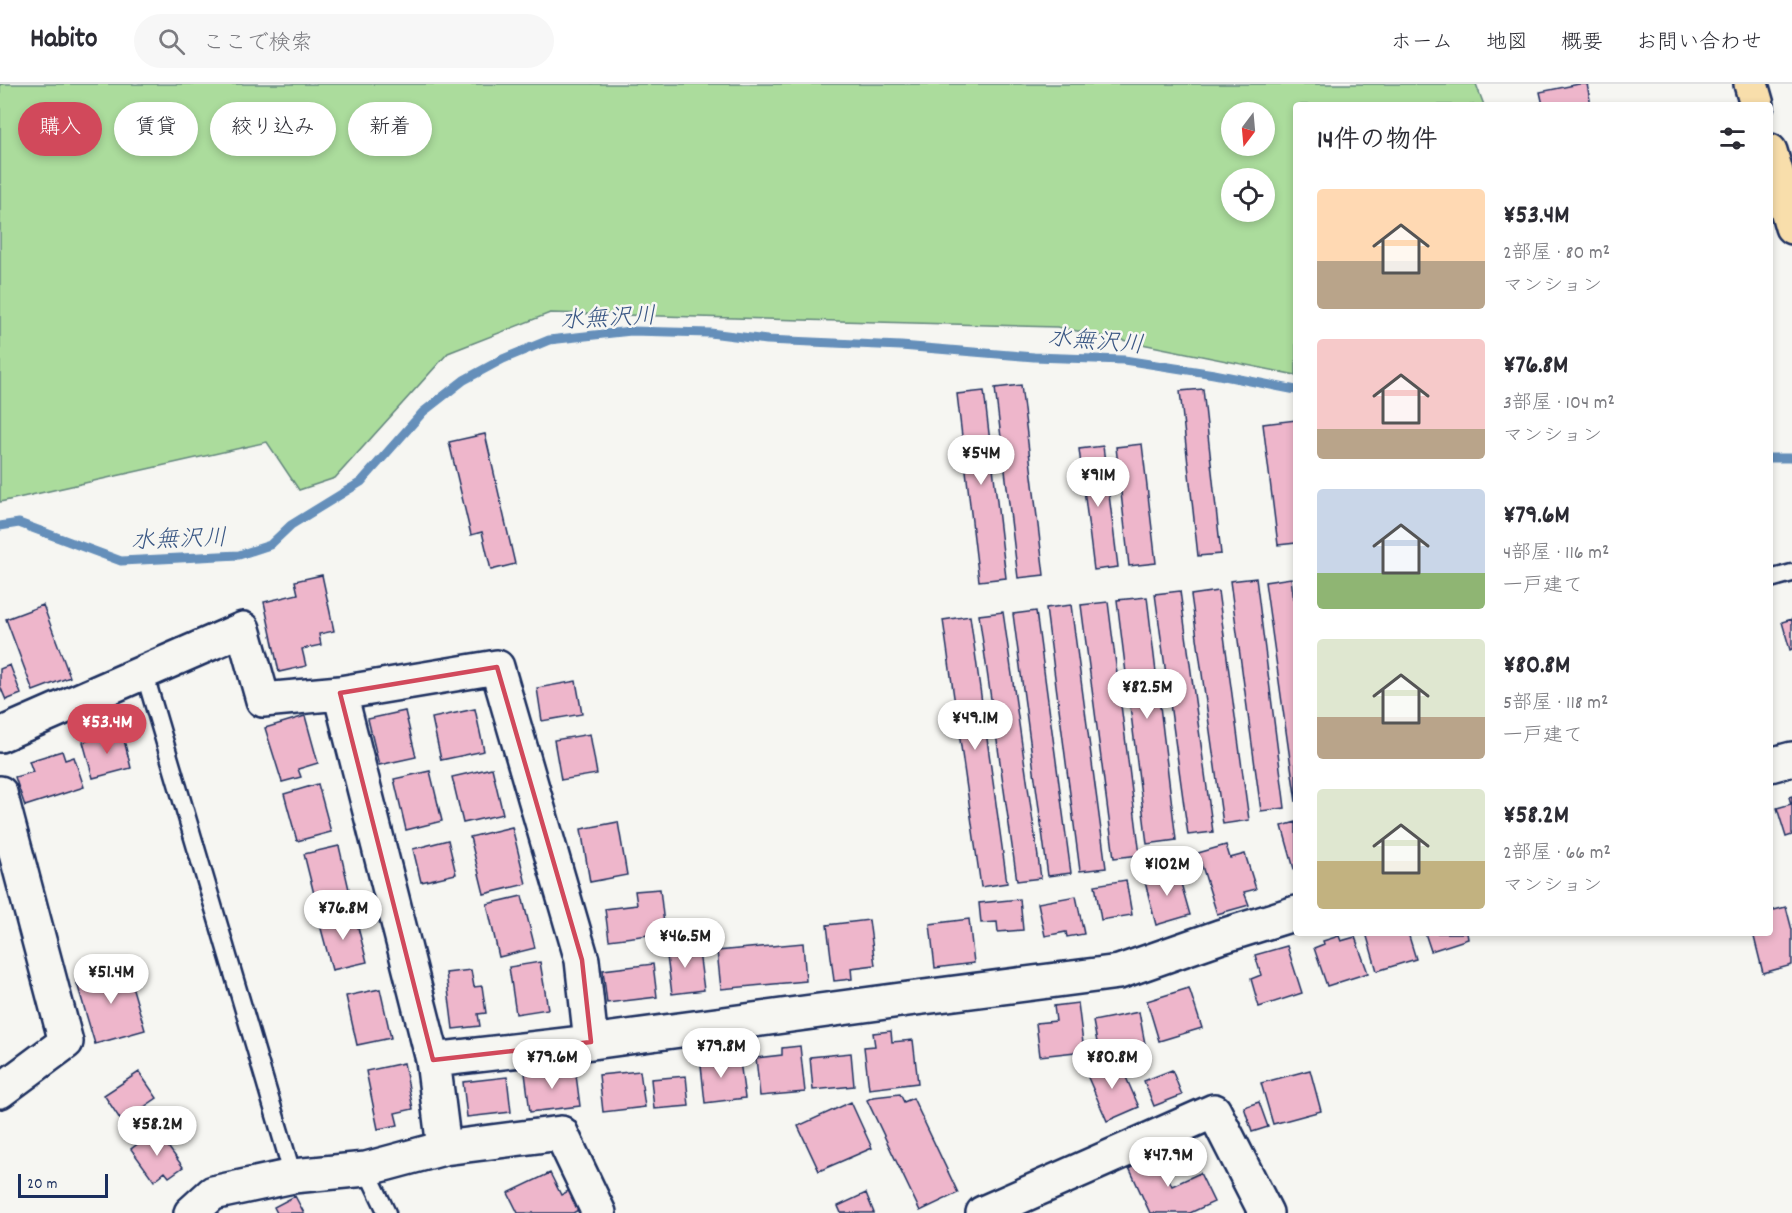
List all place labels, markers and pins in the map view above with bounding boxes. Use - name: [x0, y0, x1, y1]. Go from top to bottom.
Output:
- pin: ¥54M: [945, 435, 1017, 486]
- pin: ¥91M: [1062, 457, 1134, 508]
- pin: ¥82.5M: [1098, 669, 1196, 720]
- pin: ¥49.1M: [926, 700, 1024, 751]
- pin: ¥53.4M: [58, 704, 156, 755]
- pin: ¥102M: [1125, 846, 1209, 897]
- pin: ¥76.8M: [294, 890, 392, 941]
- pin: ¥46.5M: [636, 918, 734, 969]
- pin: ¥51.4M: [62, 954, 160, 1005]
- pin: ¥79.8M: [672, 1028, 770, 1079]
- pin: ¥79.6M: [503, 1039, 601, 1090]
- pin: ¥80.8M: [1063, 1039, 1161, 1090]
- pin: ¥58.2M: [108, 1106, 206, 1157]
- pin: ¥47.9M: [1119, 1137, 1217, 1188]

